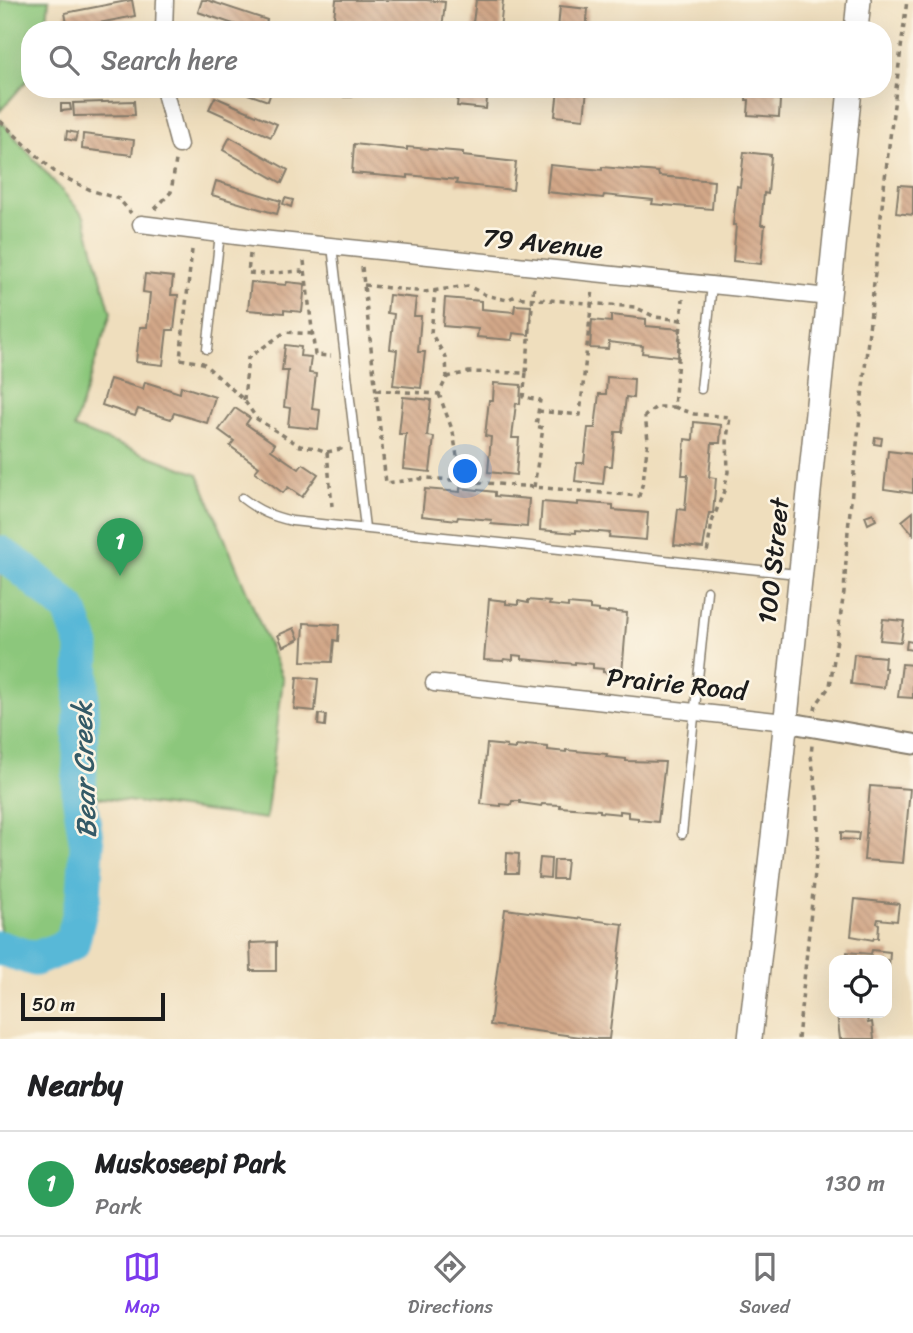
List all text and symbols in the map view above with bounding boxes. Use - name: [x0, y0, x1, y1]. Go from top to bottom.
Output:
- search box: [21, 21, 892, 98]
- text: Search here: [101, 37, 238, 83]
- icon: search: [45, 41, 83, 79]
- street label: 79 Avenue: [481, 214, 606, 272]
- your location: [448, 454, 482, 488]
- street label: 100 Street: [744, 494, 803, 626]
- pin: 1: [97, 518, 143, 576]
- street label: Prairie Road: [605, 654, 751, 714]
- water label: Bear Creek: [57, 699, 111, 839]
- map controls: [829, 955, 892, 1018]
- button: locate: [829, 955, 892, 1018]
- text: 50 m: [32, 988, 75, 1021]
- scale bar: [21, 990, 164, 1022]
- text: Nearby: [28, 1058, 123, 1112]
- text: Muskoseepi Park: [95, 1140, 287, 1186]
- text: 1: [46, 1163, 56, 1204]
- text: 130 m: [824, 1163, 885, 1204]
- text: Park: [95, 1186, 142, 1227]
- tab: Map: [123, 1248, 161, 1323]
- tab: Directions: [408, 1248, 493, 1323]
- tab: Saved: [740, 1248, 790, 1323]

